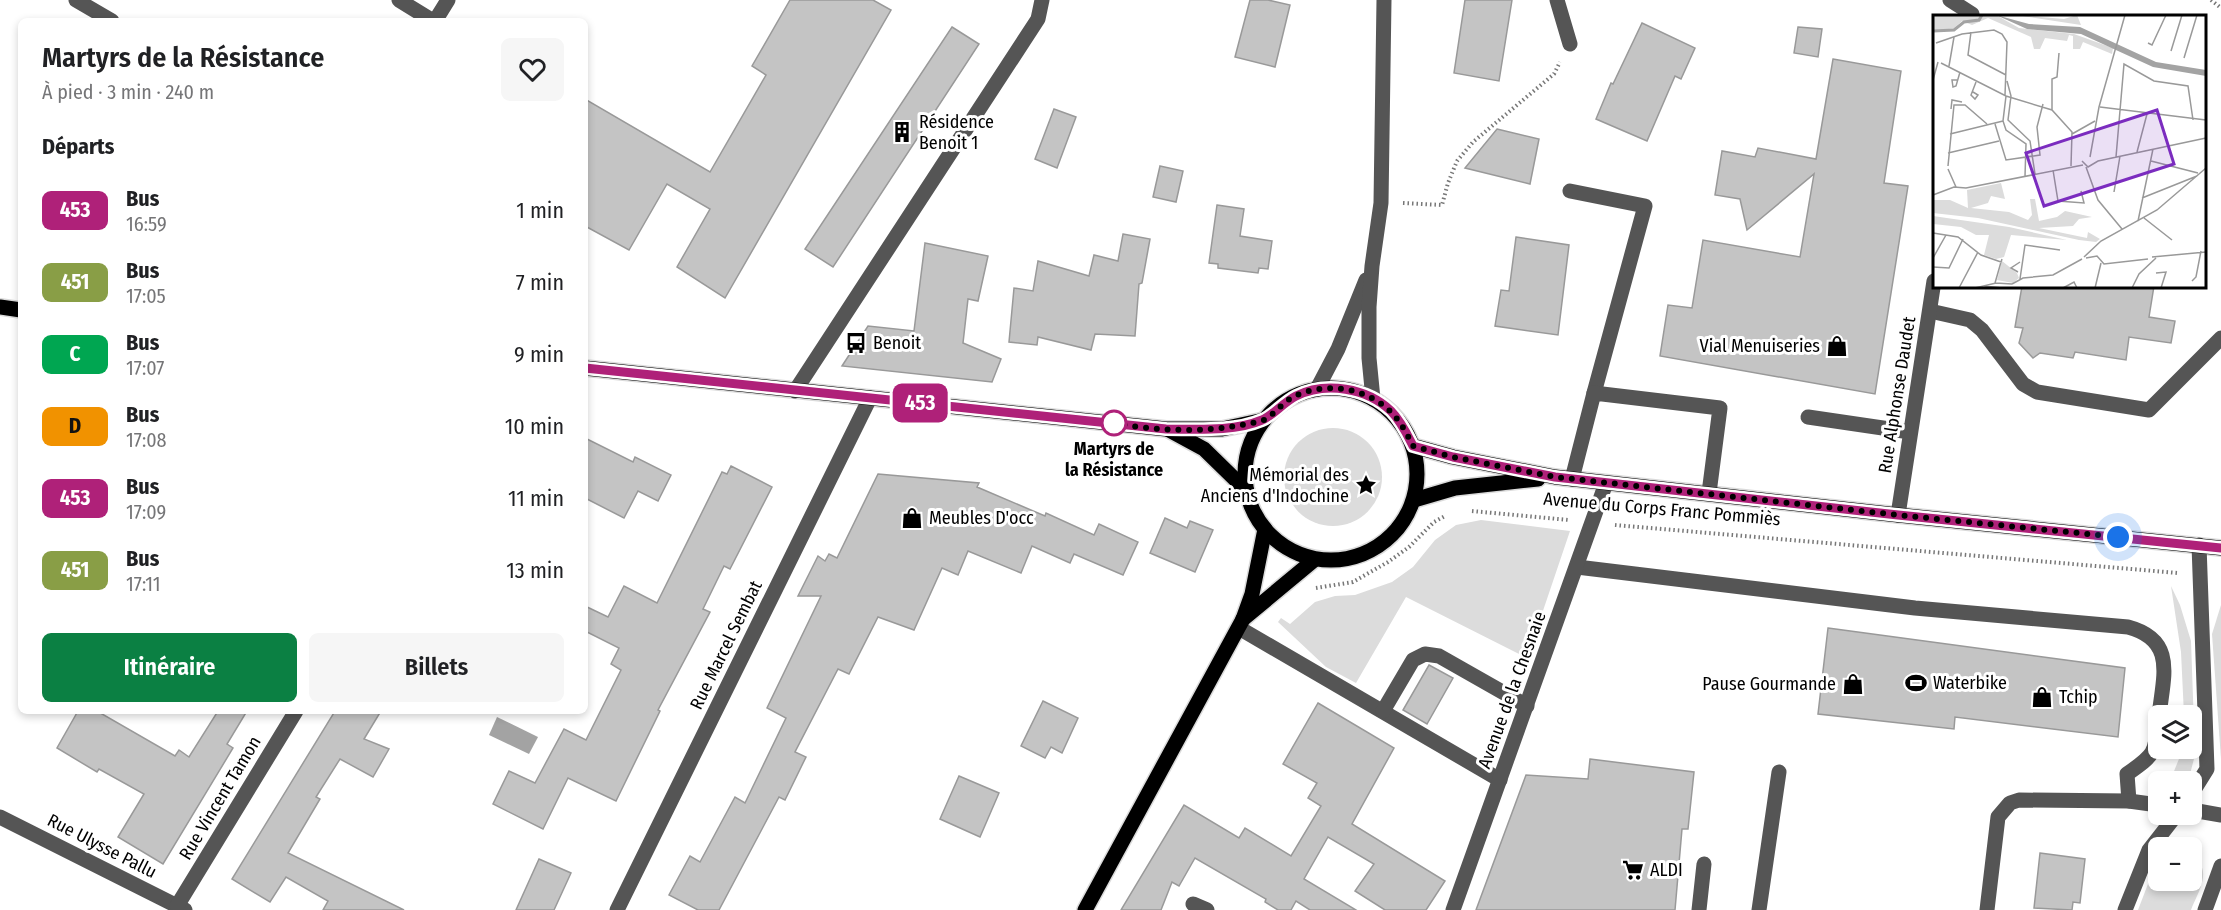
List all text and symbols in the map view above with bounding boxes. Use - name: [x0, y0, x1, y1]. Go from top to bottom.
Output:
- inset map: [1933, 15, 2206, 288]
- button: heart: [501, 38, 564, 101]
- text: Martyrs de la Résistance: [42, 41, 324, 74]
- text: À pied · 3 min · 240 m: [42, 80, 214, 104]
- place label: Résidence Benoit 1: [919, 111, 994, 154]
- building icon: Résidence Benoit 1: [890, 120, 914, 144]
- text: Départs: [42, 133, 114, 160]
- text: Bus: [126, 185, 159, 212]
- text: 453: [60, 197, 90, 223]
- text: 1 min: [516, 197, 564, 224]
- text: 16:59: [126, 212, 167, 236]
- text: Bus: [126, 257, 159, 284]
- text: 451: [61, 269, 89, 295]
- text: 7 min: [516, 269, 564, 296]
- text: 17:05: [126, 284, 166, 308]
- street label: Rue Alphonse Daudet: [1874, 315, 1920, 475]
- text: Bus: [126, 329, 159, 356]
- bus stop icon: Benoit: [844, 331, 868, 355]
- place label: Benoit: [873, 332, 921, 354]
- shop icon: Vial Menuiseries: [1825, 334, 1849, 358]
- place label: Vial Menuiseries: [1700, 335, 1820, 357]
- text: C: [69, 341, 81, 367]
- text: 9 min: [514, 341, 564, 368]
- text: 17:07: [126, 356, 164, 380]
- line badge: 453: [886, 384, 954, 422]
- text: 453: [905, 390, 935, 416]
- text: Bus: [126, 401, 159, 428]
- marker: Martyrs de la Résistance: [1101, 410, 1127, 436]
- text: D: [69, 413, 81, 439]
- text: 10 min: [505, 413, 564, 440]
- text: 17:08: [126, 428, 167, 452]
- place label: Martyrs de la Résistance: [1065, 438, 1163, 481]
- place label: Mémorial des Anciens d'Indochine: [1201, 464, 1349, 507]
- text: Bus: [126, 473, 159, 500]
- place icon: Mémorial des Anciens d'Indochine: [1354, 473, 1378, 497]
- text: 453: [60, 485, 90, 511]
- text: 11 min: [508, 485, 564, 512]
- street label: Avenue du Corps Franc Pommiès: [1542, 488, 1782, 530]
- text: 17:09: [126, 500, 166, 524]
- shop icon: Meubles D'occ: [900, 506, 924, 530]
- place label: Meubles D'occ: [929, 507, 1034, 529]
- your location: [2103, 522, 2133, 552]
- text: Bus: [126, 545, 159, 572]
- text: 451: [61, 557, 89, 583]
- text: 13 min: [506, 557, 564, 584]
- text: 17:11: [126, 572, 161, 596]
- street label: Rue Marcel Sembat: [685, 577, 767, 713]
- street label: Avenue de la Chesnaie: [1473, 608, 1551, 772]
- button: Itinéraire: [42, 633, 297, 702]
- button: Billets: [309, 633, 564, 702]
- sports icon: Waterbike: [1904, 671, 1928, 695]
- shop icon: Pause Gourmande: [1841, 672, 1865, 696]
- place label: Waterbike: [1933, 672, 2007, 694]
- place label: Pause Gourmande: [1702, 673, 1836, 695]
- shop icon: Tchip: [2030, 685, 2054, 709]
- place label: Tchip: [2059, 686, 2098, 708]
- map controls: [2148, 705, 2202, 891]
- button: layers: [2148, 705, 2202, 759]
- street label: Rue Vincent Tamon: [174, 732, 266, 864]
- button: +: [2148, 771, 2202, 825]
- street label: Rue Ulysse Pallu: [44, 809, 160, 883]
- button: −: [2148, 837, 2202, 891]
- supermarket icon: ALDI: [1621, 858, 1645, 882]
- place label: ALDI: [1650, 859, 1683, 881]

